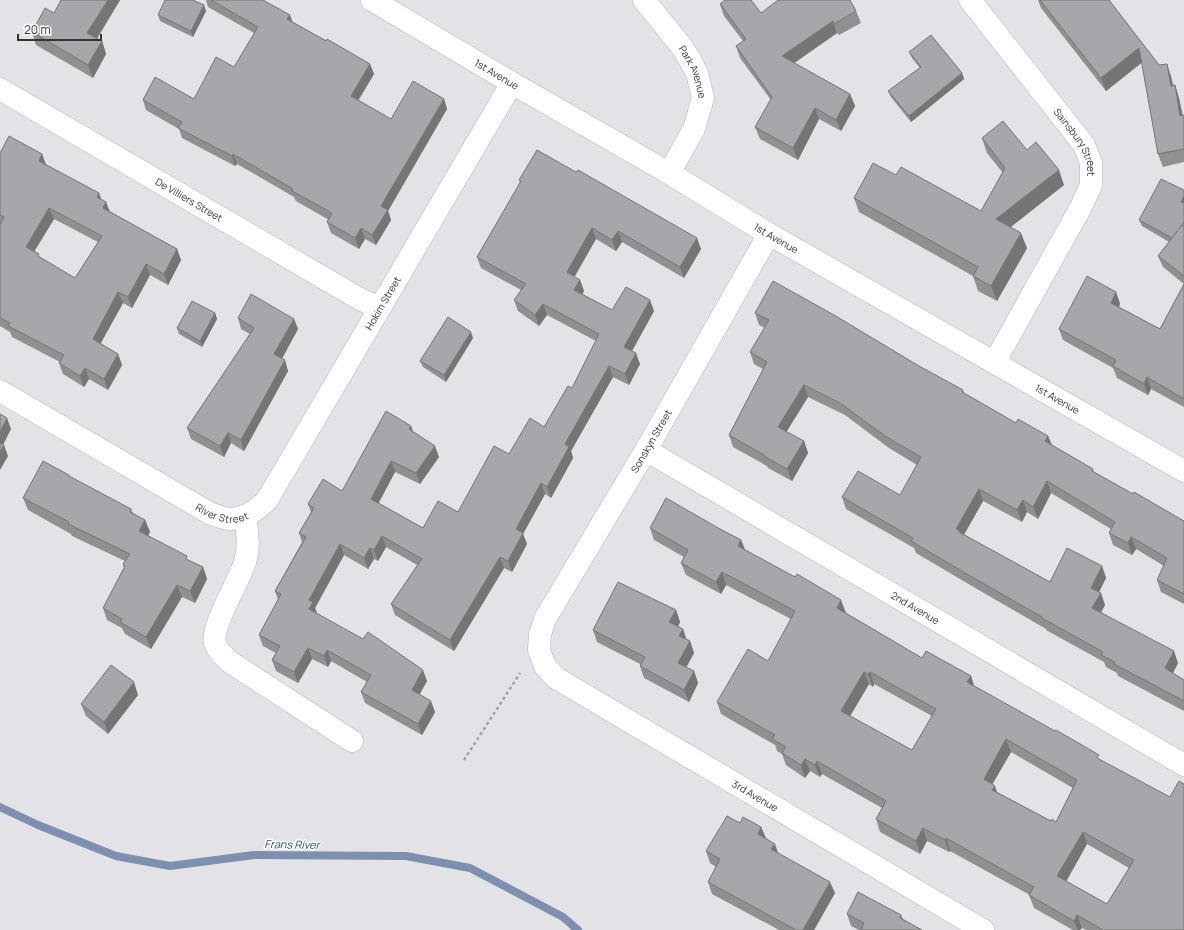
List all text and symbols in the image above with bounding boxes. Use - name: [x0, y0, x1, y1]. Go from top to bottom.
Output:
- scale bar: [18, 16, 101, 42]
- text: 20 m: [24, 21, 51, 38]
- street label: Park Avenue: [676, 43, 710, 100]
- street label: 1st Avenue: [472, 55, 522, 93]
- street label: Sainsbury Street: [1051, 105, 1098, 176]
- street label: De Villiers Street: [153, 174, 225, 225]
- street label: 1st Avenue: [751, 219, 801, 256]
- street label: Hokim Street: [361, 274, 404, 333]
- street label: 1st Avenue: [1032, 380, 1083, 417]
- street label: Sonskyn Street: [627, 407, 675, 475]
- street label: River Street: [193, 500, 250, 526]
- street label: 2nd Avenue: [888, 588, 942, 627]
- street label: 3rd Avenue: [730, 777, 781, 815]
- water label: Frans River: [264, 836, 322, 852]

